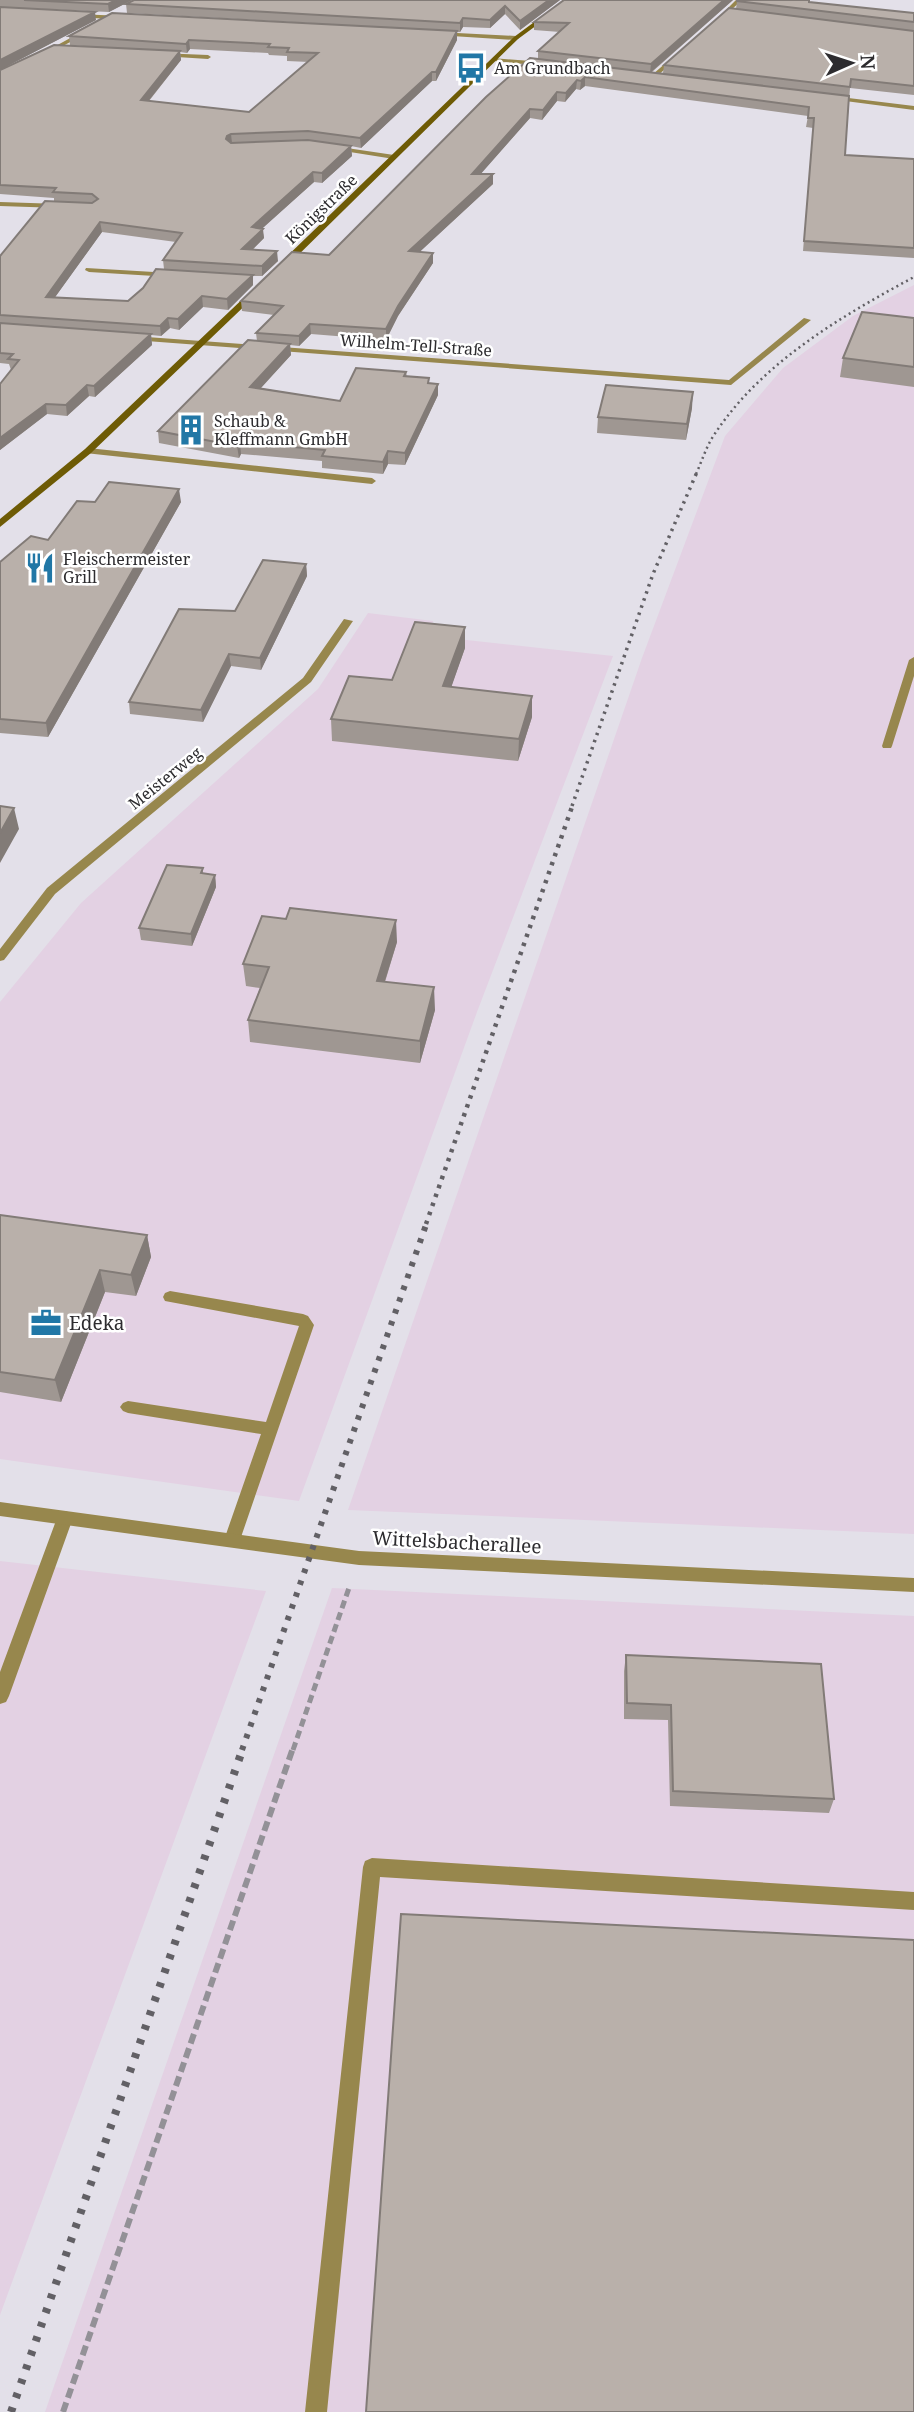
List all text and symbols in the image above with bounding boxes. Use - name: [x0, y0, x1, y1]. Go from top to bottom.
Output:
- north arrow: [816, 28, 886, 98]
- bus stop icon: Am Grundbach: [454, 51, 488, 85]
- text: N: [855, 54, 881, 70]
- place label: Am Grundbach: [494, 57, 611, 79]
- street label: Königstraße: [280, 169, 362, 249]
- street label: Wilhelm-Tell-Straße: [339, 329, 493, 361]
- place label: Schaub & Kleffmann GmbH: [214, 410, 348, 450]
- building icon: Schaub & Kleffmann GmbH: [174, 413, 208, 447]
- place label: Fleischermeister Grill: [63, 548, 191, 588]
- restaurant icon: Fleischermeister Grill: [23, 551, 57, 585]
- street label: Meisterweg: [124, 741, 207, 814]
- office icon: Edeka: [29, 1306, 63, 1340]
- place label: Edeka: [69, 1310, 124, 1336]
- street label: Wittelsbacherallee: [372, 1525, 542, 1559]

